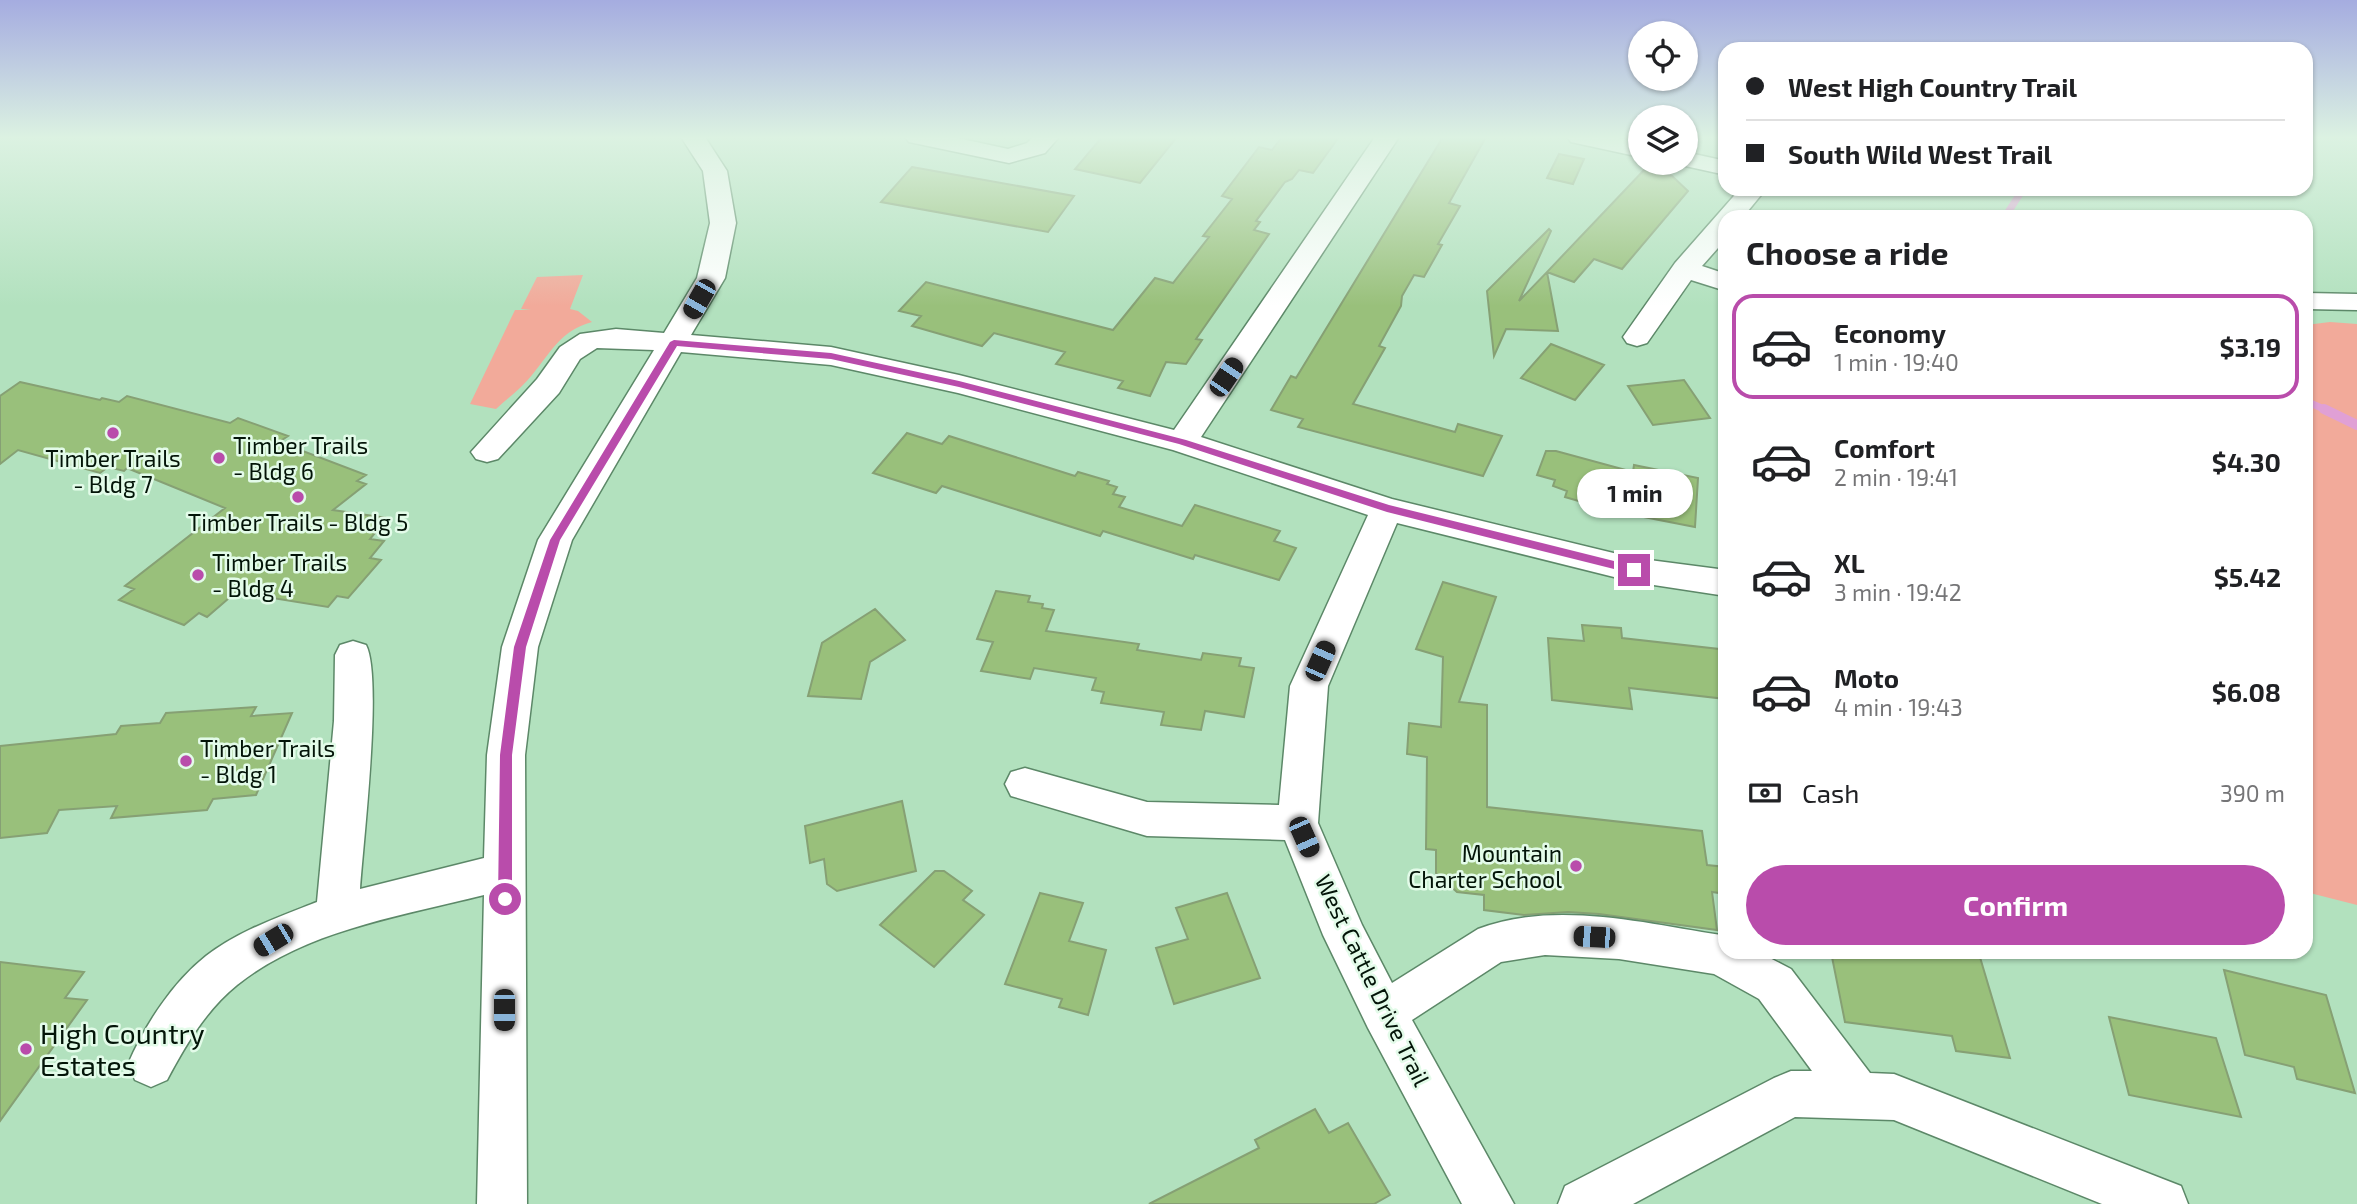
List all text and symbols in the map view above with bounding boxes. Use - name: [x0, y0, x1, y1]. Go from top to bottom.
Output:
- map controls: [1628, 21, 1698, 175]
- button: locate: [1628, 21, 1698, 91]
- text: West High Country Trail: [1788, 71, 2077, 102]
- button: layers: [1628, 105, 1698, 175]
- text: South Wild West Trail: [1788, 138, 2052, 169]
- text: Choose a ride: [1746, 233, 1949, 271]
- car: [680, 276, 719, 322]
- icon: car: [1750, 315, 1813, 378]
- text: Economy: [1834, 317, 1946, 348]
- text: $3.19: [2219, 331, 2281, 362]
- text: 1 min · 19:40: [1834, 348, 1959, 376]
- car: [1206, 354, 1247, 400]
- marker: Timber Trails - Bldg 7: [105, 425, 121, 441]
- icon: car: [1750, 430, 1813, 493]
- place label: Timber Trails - Bldg 6: [233, 431, 368, 485]
- text: Comfort: [1834, 432, 1935, 463]
- place label: Timber Trails - Bldg 7: [45, 444, 181, 498]
- text: $4.30: [2212, 446, 2281, 477]
- marker: Timber Trails - Bldg 6: [211, 450, 227, 466]
- text: 2 min · 19:41: [1834, 463, 1958, 491]
- callout: 1 min: [1576, 468, 1692, 518]
- text: 1 min: [1607, 479, 1663, 507]
- marker: Timber Trails - Bldg 5: [290, 489, 306, 505]
- place label: Timber Trails - Bldg 5: [188, 508, 408, 536]
- icon: car: [1750, 545, 1813, 608]
- text: XL: [1834, 547, 1865, 578]
- place label: Timber Trails - Bldg 4: [212, 548, 347, 602]
- route end: [1618, 554, 1650, 586]
- text: $5.42: [2214, 561, 2281, 592]
- marker: Timber Trails - Bldg 4: [190, 567, 206, 583]
- text: 3 min · 19:42: [1834, 578, 1962, 606]
- car: [1302, 638, 1339, 684]
- icon: car: [1750, 660, 1813, 723]
- text: Moto: [1834, 662, 1899, 693]
- text: $6.08: [2212, 676, 2281, 707]
- text: 4 min · 19:43: [1834, 693, 1963, 721]
- place label: Timber Trails - Bldg 1: [200, 734, 335, 788]
- marker: Timber Trails - Bldg 1: [178, 753, 194, 769]
- icon: cash: [1746, 774, 1784, 812]
- text: Cash: [1802, 777, 1859, 808]
- text: 390 m: [2220, 779, 2285, 807]
- car: [1286, 814, 1323, 860]
- place label: Mountain Charter School: [1408, 839, 1562, 893]
- marker: Mountain Charter School: [1568, 858, 1584, 874]
- button: Confirm: [1746, 865, 2285, 945]
- street label: West Cattle Drive Trail: [1310, 870, 1436, 1090]
- route start: [489, 883, 521, 915]
- car: [250, 920, 297, 960]
- car: [1573, 925, 1616, 949]
- car: [494, 989, 515, 1031]
- place label: High Country Estates: [40, 1016, 205, 1082]
- marker: High Country Estates: [18, 1041, 34, 1057]

